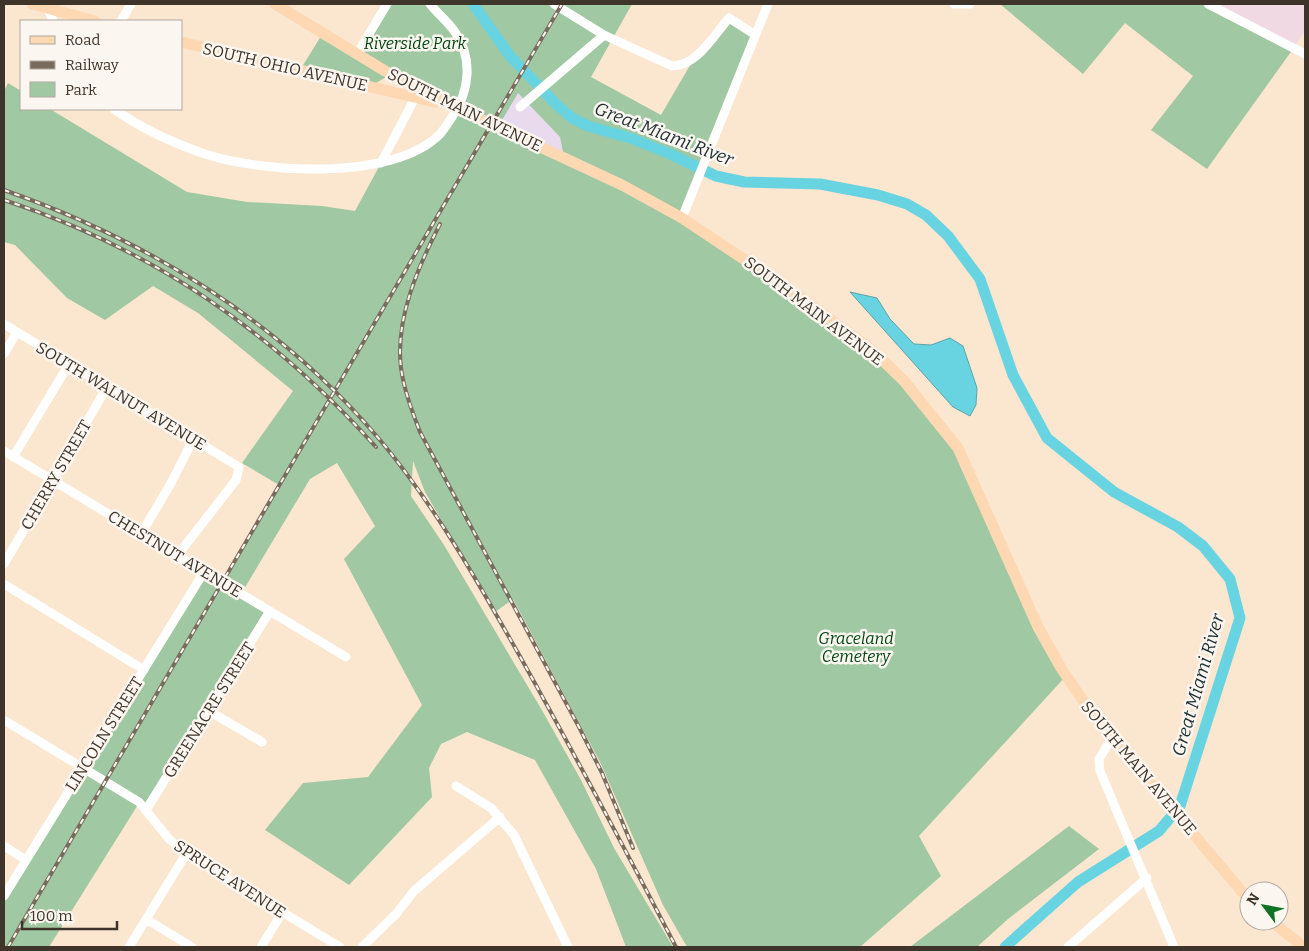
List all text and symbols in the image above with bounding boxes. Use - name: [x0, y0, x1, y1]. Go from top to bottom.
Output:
- legend: [20, 20, 182, 110]
- text: Road: [65, 31, 100, 49]
- park label: Riverside Park: [364, 34, 467, 53]
- street label: SOUTH OHIO AVENUE: [201, 39, 369, 95]
- text: Railway: [65, 56, 119, 74]
- street label: SOUTH MAIN AVENUE: [385, 64, 545, 156]
- text: Park: [65, 81, 97, 99]
- water label: Great Miami River: [592, 97, 737, 171]
- street label: SOUTH MAIN AVENUE: [741, 252, 887, 370]
- street label: SOUTH WALNUT AVENUE: [33, 338, 209, 454]
- street label: CHERRY STREET: [17, 417, 95, 533]
- street label: CHESTNUT AVENUE: [105, 506, 245, 602]
- water label: Great Miami River: [1167, 611, 1229, 759]
- park label: Graceland Cemetery: [818, 629, 894, 666]
- street label: GREENACRE STREET: [159, 639, 259, 781]
- street label: LINCOLN STREET: [61, 673, 147, 795]
- street label: SOUTH MAIN AVENUE: [1077, 697, 1201, 839]
- street label: SPRUCE AVENUE: [171, 836, 289, 922]
- north arrow: [1239, 881, 1289, 931]
- text: N: [1243, 890, 1264, 908]
- scale bar: [22, 898, 118, 930]
- text: 100 m: [30, 907, 73, 925]

